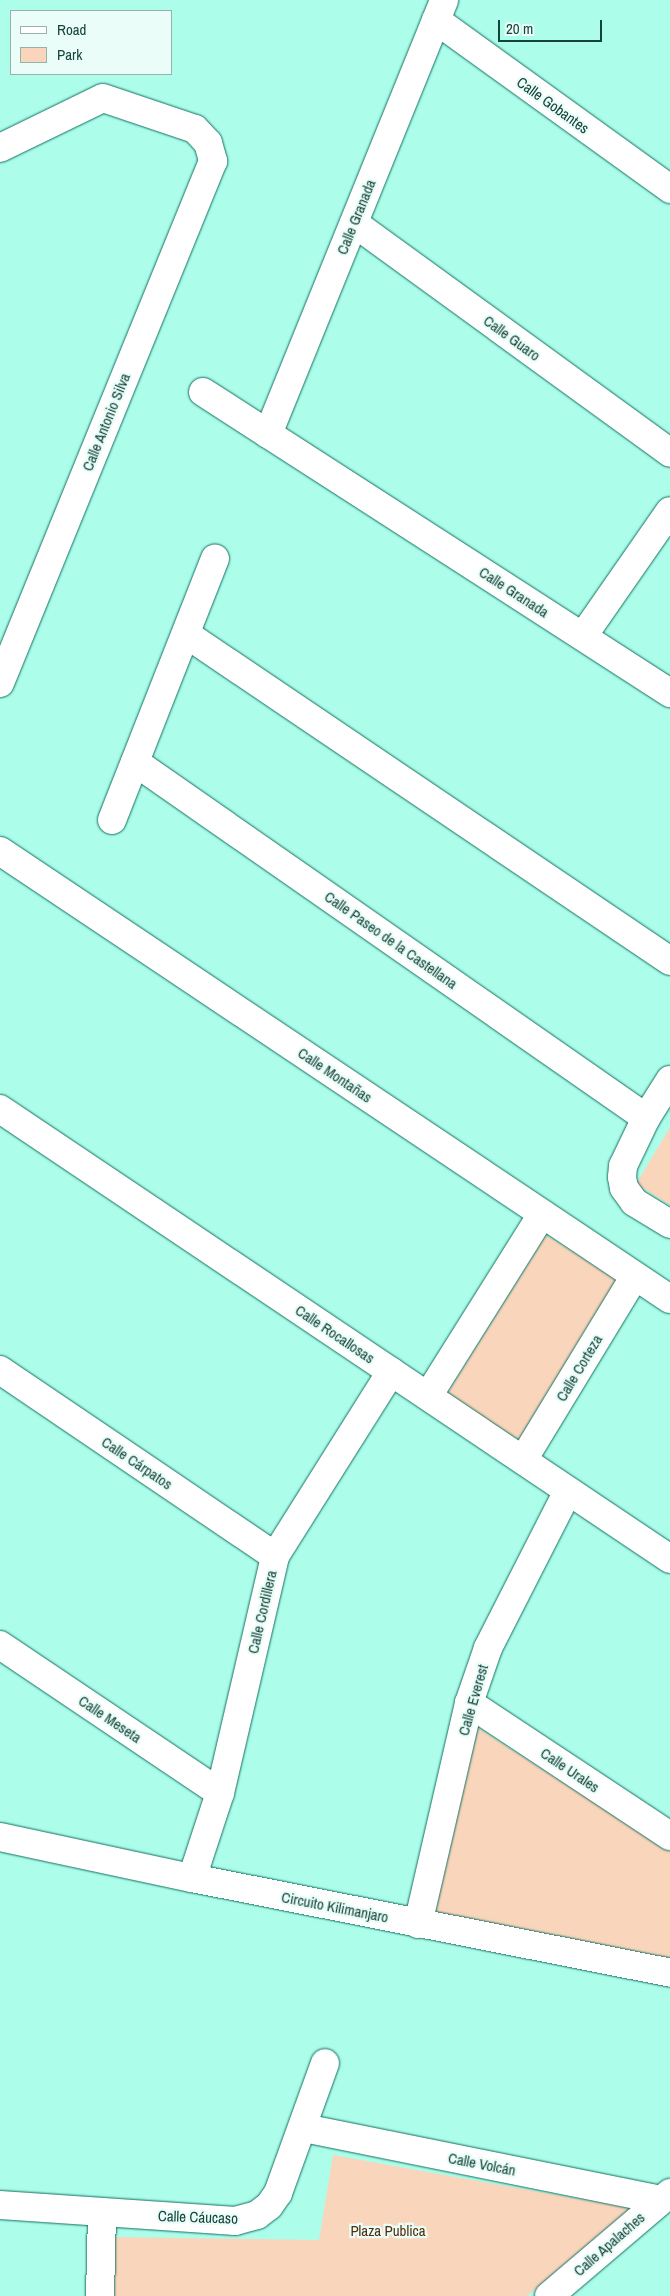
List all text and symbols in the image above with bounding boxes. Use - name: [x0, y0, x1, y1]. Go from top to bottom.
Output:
- legend: [10, 10, 172, 75]
- scale bar: [500, 10, 604, 42]
- text: 20 m: [506, 18, 533, 39]
- text: Road: [57, 19, 86, 40]
- text: Park: [57, 44, 82, 65]
- street label: Calle Gobantes: [513, 73, 593, 137]
- street label: Calle Granada: [333, 177, 379, 257]
- street label: Calle Guaro: [480, 311, 544, 365]
- street label: Calle Antonio Silva: [78, 370, 134, 474]
- street label: Calle Granada: [476, 563, 552, 621]
- street label: Calle Paseo de la Castellana: [321, 887, 461, 993]
- street label: Calle Montañas: [295, 1044, 375, 1106]
- street label: Calle Rocallosas: [292, 1301, 378, 1367]
- street label: Calle Corteza: [552, 1331, 606, 1405]
- street label: Calle Cárpatos: [98, 1433, 176, 1493]
- street label: Calle Cordillera: [244, 1569, 280, 1655]
- street label: Calle Everest: [454, 1662, 492, 1738]
- street label: Calle Meseta: [75, 1691, 145, 1747]
- street label: Calle Urales: [537, 1744, 603, 1796]
- street label: Circuito Kilimanjaro: [280, 1888, 390, 1926]
- street label: Calle Volcán: [447, 2149, 517, 2179]
- street label: Calle Cáucaso: [158, 2207, 238, 2227]
- street label: Calle Apalaches: [570, 2208, 648, 2280]
- park label: Plaza Publica: [350, 2222, 426, 2240]

